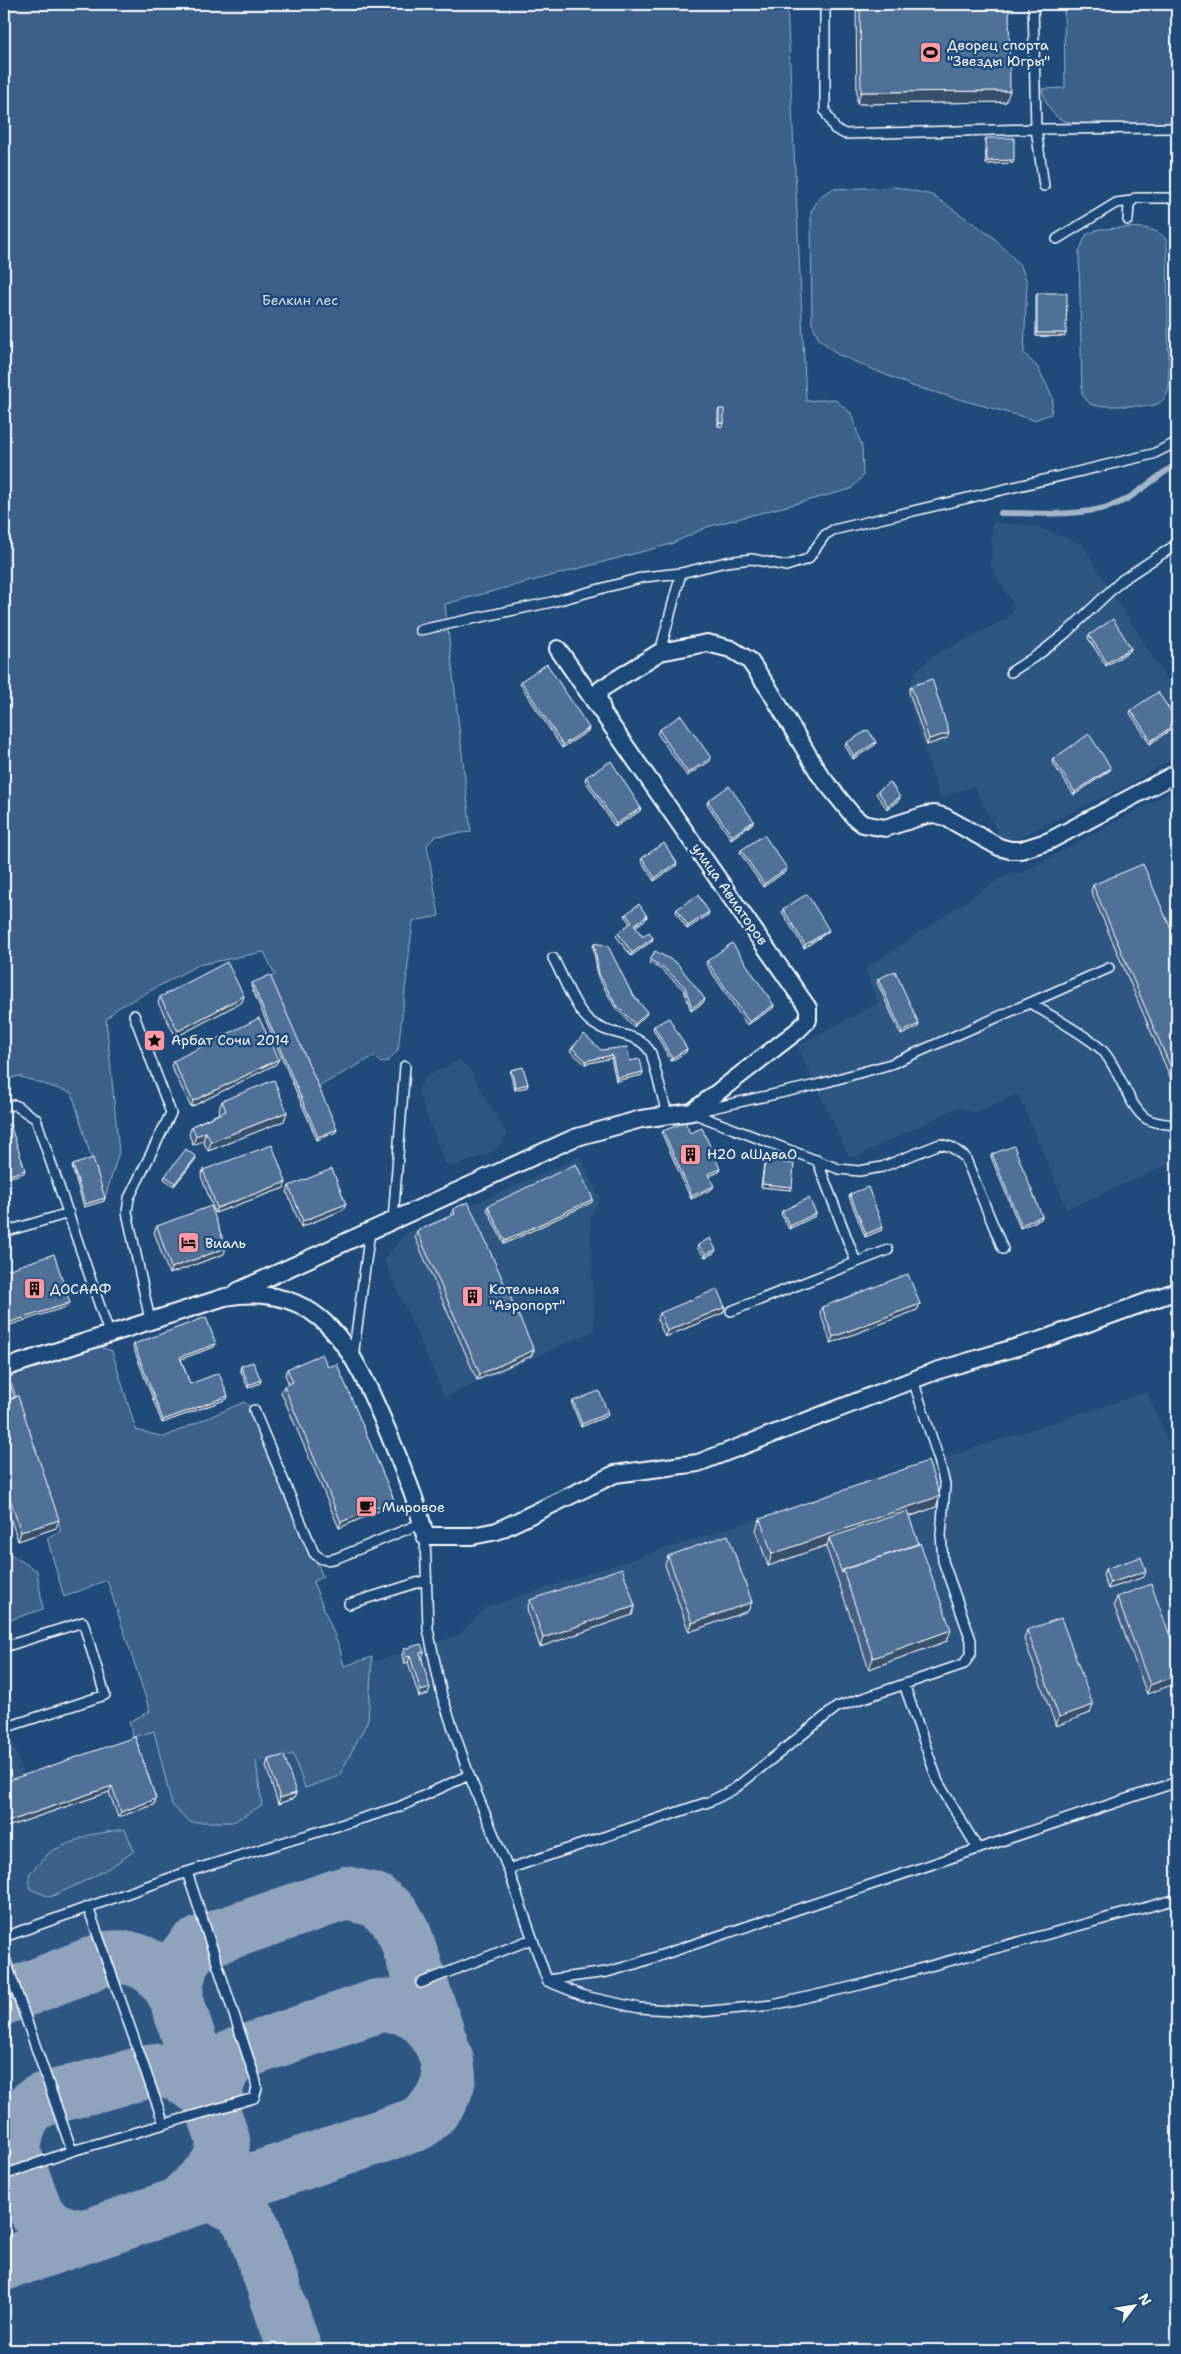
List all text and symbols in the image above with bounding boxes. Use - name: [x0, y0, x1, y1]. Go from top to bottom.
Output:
- place label: Дворец спорта "Звезды Югры": [947, 36, 1050, 70]
- sports icon: Дворец спорта "Звезды Югры": [919, 41, 943, 65]
- park label: Белкин лес: [262, 291, 338, 309]
- street label: улица Авиаторов: [688, 839, 772, 949]
- place icon: Арбат Сочи 2014: [143, 1028, 167, 1052]
- place label: Арбат Сочи 2014: [171, 1031, 290, 1049]
- building icon: H2O аШдваО: [679, 1142, 703, 1166]
- place label: H2O аШдваО: [707, 1145, 797, 1163]
- hotel icon: Виаль: [177, 1231, 201, 1255]
- place label: Виаль: [205, 1234, 246, 1252]
- building icon: ДОСААФ: [22, 1277, 46, 1301]
- place label: ДОСААФ: [50, 1280, 111, 1298]
- place label: Котельная "Аэропорт": [489, 1280, 565, 1314]
- building icon: Котельная "Аэропорт": [461, 1285, 485, 1309]
- cafe icon: Мировое: [354, 1495, 378, 1519]
- place label: Мировое: [382, 1498, 445, 1516]
- north arrow: [1108, 2282, 1158, 2332]
- text: N: [1135, 2290, 1156, 2309]

